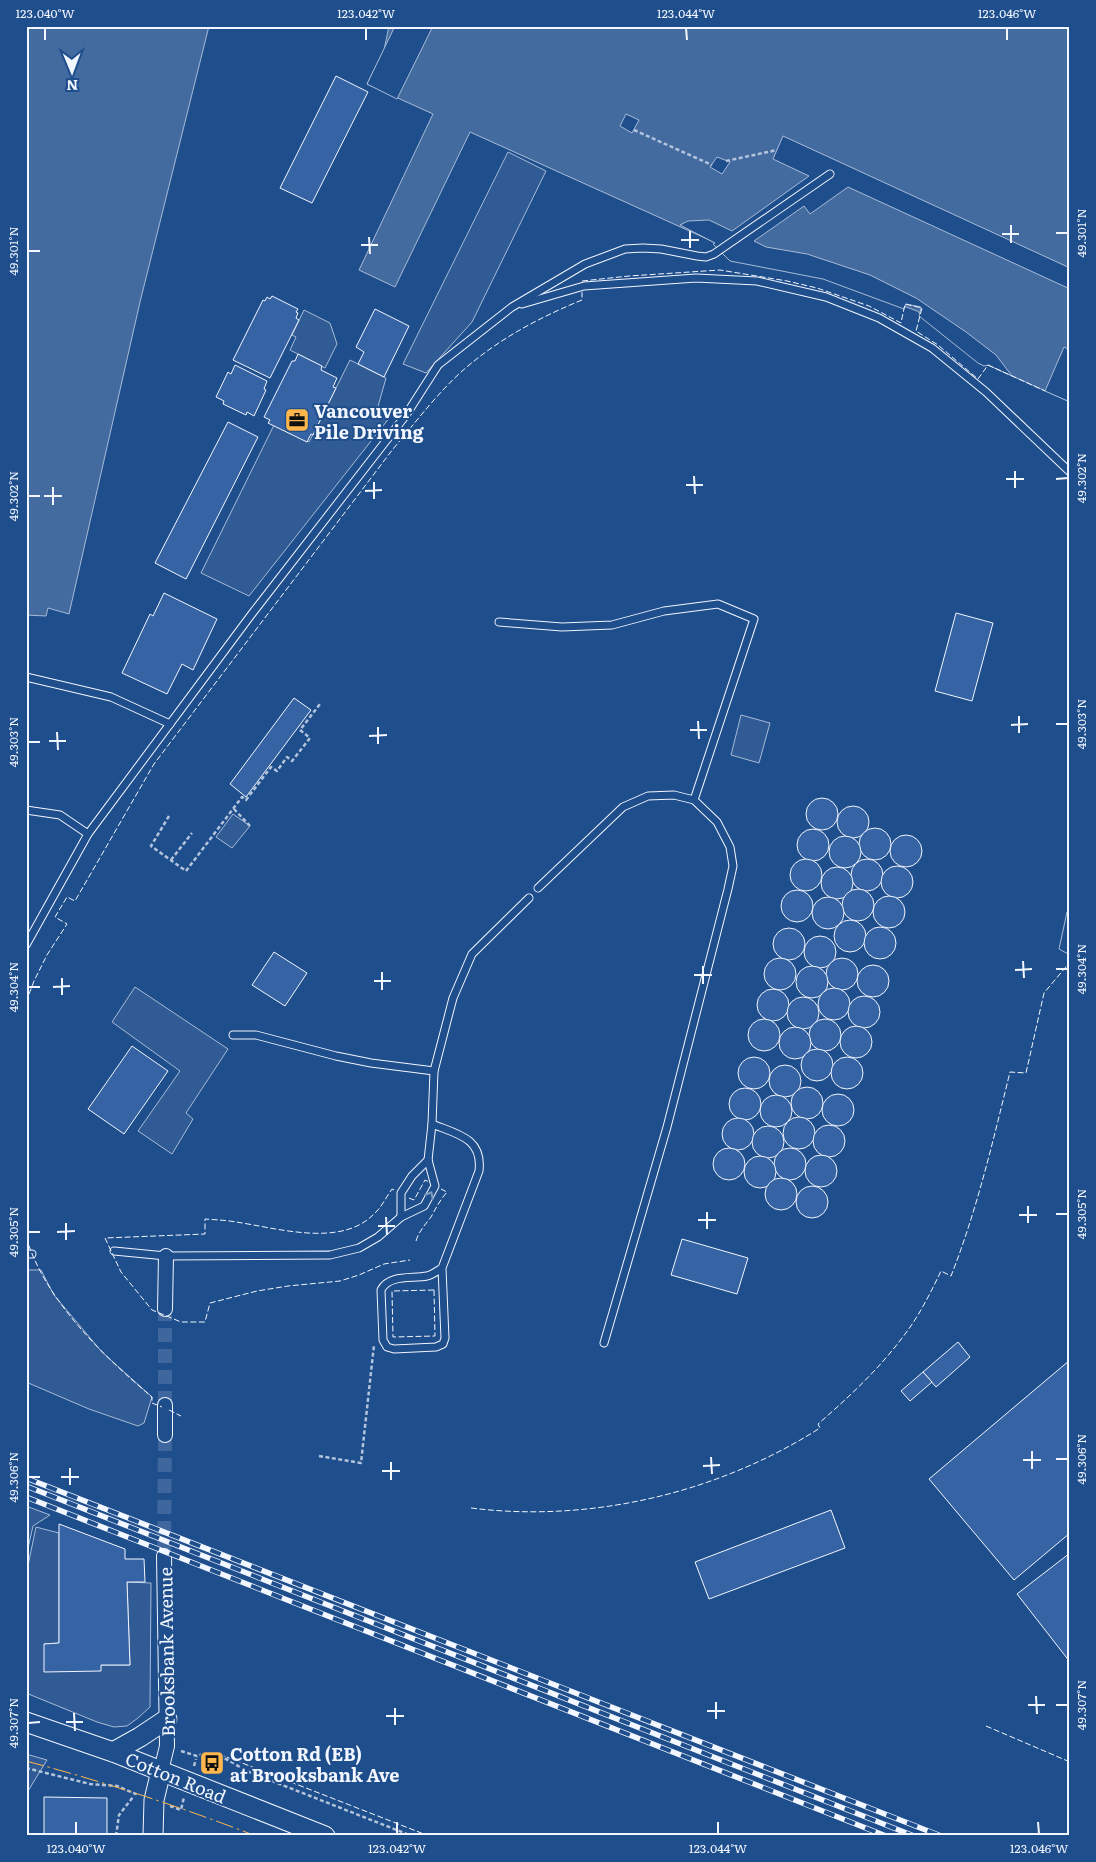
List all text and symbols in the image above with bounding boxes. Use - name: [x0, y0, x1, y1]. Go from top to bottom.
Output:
- text: 123.040°W: [15, 4, 75, 22]
- text: 123.042°W: [337, 4, 395, 22]
- text: 123.044°W: [657, 4, 715, 22]
- text: 123.046°W: [978, 4, 1036, 22]
- north arrow: [48, 48, 98, 98]
- text: N: [66, 76, 78, 96]
- text: 49.301°N: [1072, 208, 1090, 258]
- text: 49.301°N: [4, 226, 22, 276]
- place label: Vancouver Pile Driving: [314, 397, 425, 445]
- office icon: Vancouver Pile Driving: [284, 407, 310, 433]
- text: 49.302°N: [1072, 453, 1090, 503]
- text: 49.302°N: [4, 471, 22, 521]
- text: 49.303°N: [1072, 699, 1090, 749]
- text: 49.303°N: [4, 717, 22, 767]
- text: 49.304°N: [1072, 944, 1090, 994]
- text: 49.304°N: [4, 962, 22, 1012]
- text: 49.305°N: [1072, 1189, 1090, 1239]
- one-way arrow: [424, 1192, 434, 1201]
- text: 49.305°N: [4, 1207, 22, 1257]
- text: 49.306°N: [1072, 1434, 1090, 1484]
- text: 49.306°N: [4, 1452, 22, 1502]
- street label: Brooksbank Avenue: [151, 1567, 181, 1737]
- text: 49.307°N: [1072, 1680, 1090, 1730]
- text: 49.307°N: [4, 1698, 22, 1748]
- place label: Cotton Rd (EB) at Brooksbank Ave: [230, 1740, 400, 1788]
- street label: Cotton Road: [121, 1744, 231, 1810]
- bus stop icon: Cotton Rd (EB) at Brooksbank Ave: [199, 1750, 225, 1776]
- text: 123.040°W: [46, 1839, 106, 1857]
- text: 123.042°W: [368, 1839, 426, 1857]
- text: 123.044°W: [689, 1839, 747, 1857]
- text: 123.046°W: [1010, 1839, 1068, 1857]

